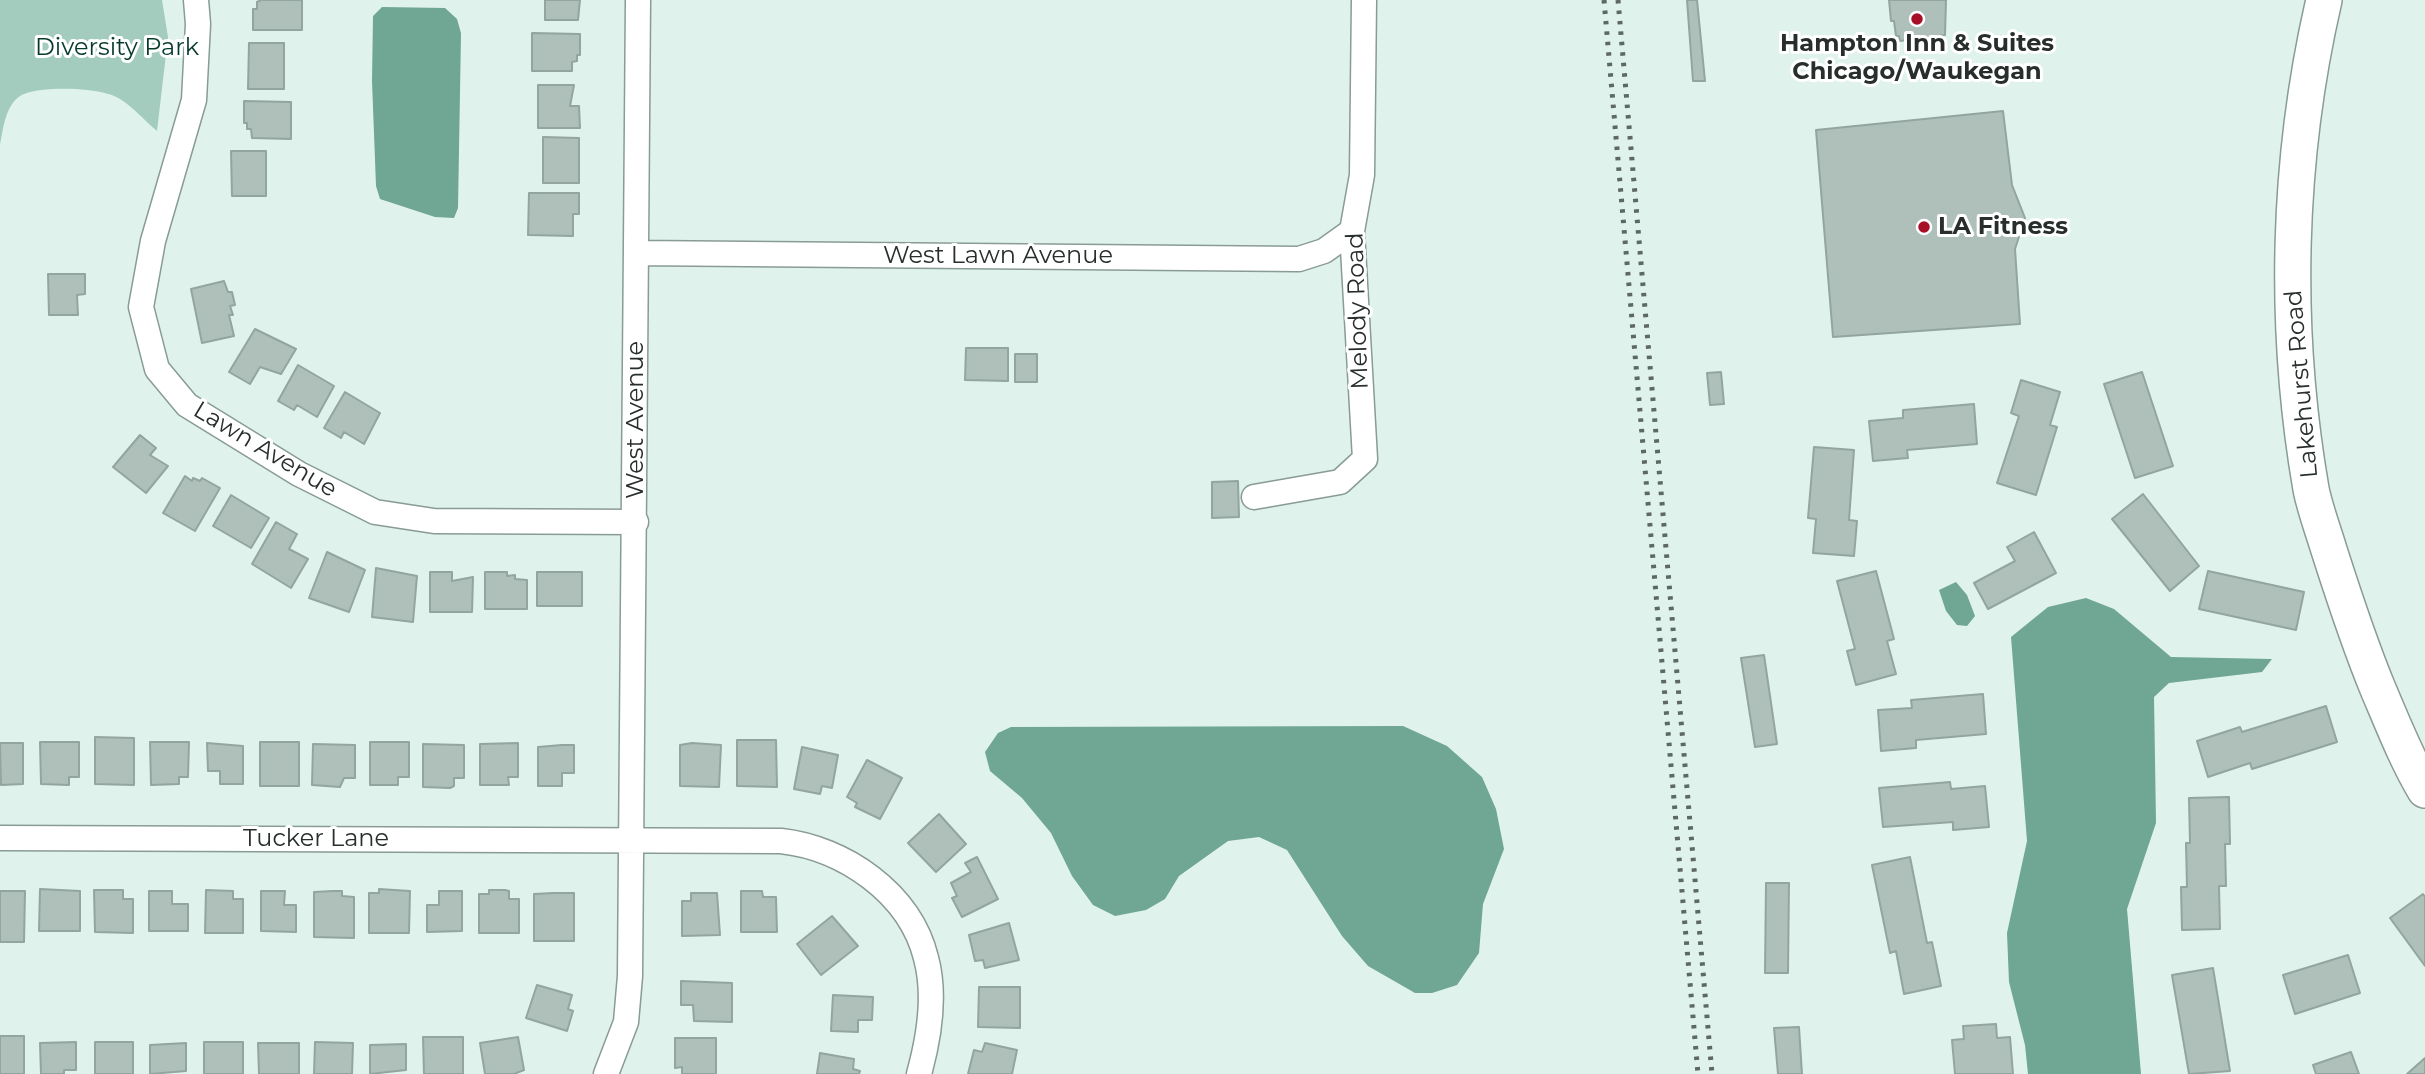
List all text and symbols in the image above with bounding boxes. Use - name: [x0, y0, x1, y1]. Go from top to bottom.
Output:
- marker: Hampton Inn & Suites Chicago/Waukegan: [1909, 11, 1925, 27]
- place label: Hampton Inn & Suites Chicago/Waukegan: [1780, 30, 2054, 86]
- park label: Diversity Park: [35, 34, 199, 62]
- place label: LA Fitness: [1938, 213, 2068, 241]
- marker: LA Fitness: [1916, 219, 1932, 235]
- street label: Melody Road: [1341, 232, 1375, 390]
- street label: West Lawn Avenue: [883, 242, 1113, 270]
- street label: Lakehurst Road: [2279, 289, 2325, 479]
- street label: West Avenue: [622, 341, 650, 499]
- street label: Lawn Avenue: [188, 396, 342, 504]
- street label: Tucker Lane: [243, 825, 389, 853]

